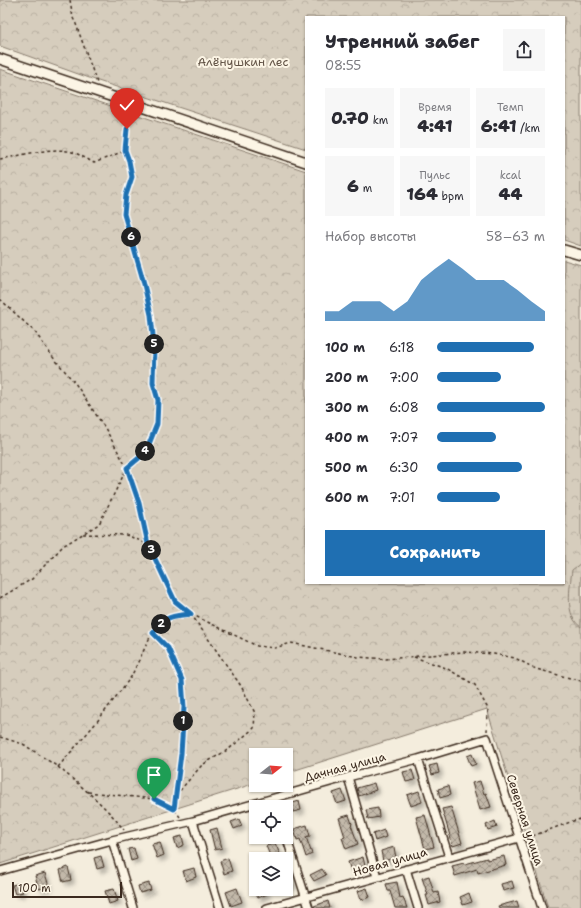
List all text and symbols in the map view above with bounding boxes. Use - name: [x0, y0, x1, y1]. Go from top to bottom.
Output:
- button: share: [503, 29, 545, 71]
- text: Утренний забег: [325, 30, 480, 54]
- park label: Алёнушкин лес: [197, 54, 289, 70]
- text: 08:55: [325, 57, 361, 74]
- pin: [110, 88, 144, 129]
- icon: check: [116, 94, 138, 116]
- text: Время: [418, 100, 452, 115]
- text: Темп: [497, 100, 524, 115]
- text: 0.70: [331, 107, 369, 129]
- text: km: [369, 113, 388, 128]
- text: 4:41: [417, 115, 453, 137]
- text: 6:41: [481, 115, 517, 137]
- text: /km: [517, 121, 540, 136]
- text: Пульс: [420, 168, 450, 183]
- text: kcal: [500, 168, 521, 183]
- text: 6: [347, 175, 359, 197]
- text: m: [359, 181, 372, 196]
- text: 164: [406, 183, 438, 205]
- text: 44: [498, 183, 522, 205]
- text: bpm: [438, 189, 464, 204]
- pin: 6: [121, 227, 141, 247]
- text: Набор высоты: [325, 228, 416, 245]
- text: 58–63 m: [486, 228, 545, 245]
- text: 6: [127, 229, 135, 244]
- pin: 5: [144, 334, 164, 354]
- text: 5: [151, 336, 157, 351]
- text: 100 m: [325, 339, 365, 356]
- text: 6:18: [389, 339, 415, 356]
- text: 200 m: [325, 369, 368, 386]
- text: 7:00: [389, 369, 419, 386]
- text: 300 m: [325, 399, 369, 416]
- text: 6:08: [389, 399, 419, 416]
- text: 400 m: [325, 429, 369, 446]
- text: 7:07: [389, 429, 418, 446]
- pin: 4: [135, 441, 155, 461]
- text: 4: [141, 443, 149, 458]
- text: 500 m: [325, 459, 368, 476]
- text: 6:30: [389, 459, 418, 476]
- text: 600 m: [325, 489, 369, 506]
- text: 7:01: [389, 489, 415, 506]
- button: Сохранить: [325, 530, 545, 576]
- pin: 3: [141, 540, 161, 560]
- text: 3: [147, 542, 155, 557]
- pin: 2: [151, 614, 171, 634]
- text: 2: [157, 616, 165, 631]
- pin: 1: [173, 711, 193, 731]
- text: 1: [180, 713, 186, 728]
- north arrow: [249, 748, 293, 792]
- map controls: [249, 748, 293, 896]
- street label: Дачная улица: [302, 748, 388, 786]
- pin: [137, 758, 171, 799]
- icon: arrive: [143, 764, 165, 786]
- street label: Северная улица: [503, 772, 547, 868]
- button: locate: [249, 800, 293, 844]
- street label: Новая улица: [351, 844, 430, 880]
- button: layers: [249, 852, 293, 896]
- scale bar: [12, 880, 122, 899]
- text: 100 m: [18, 881, 51, 896]

